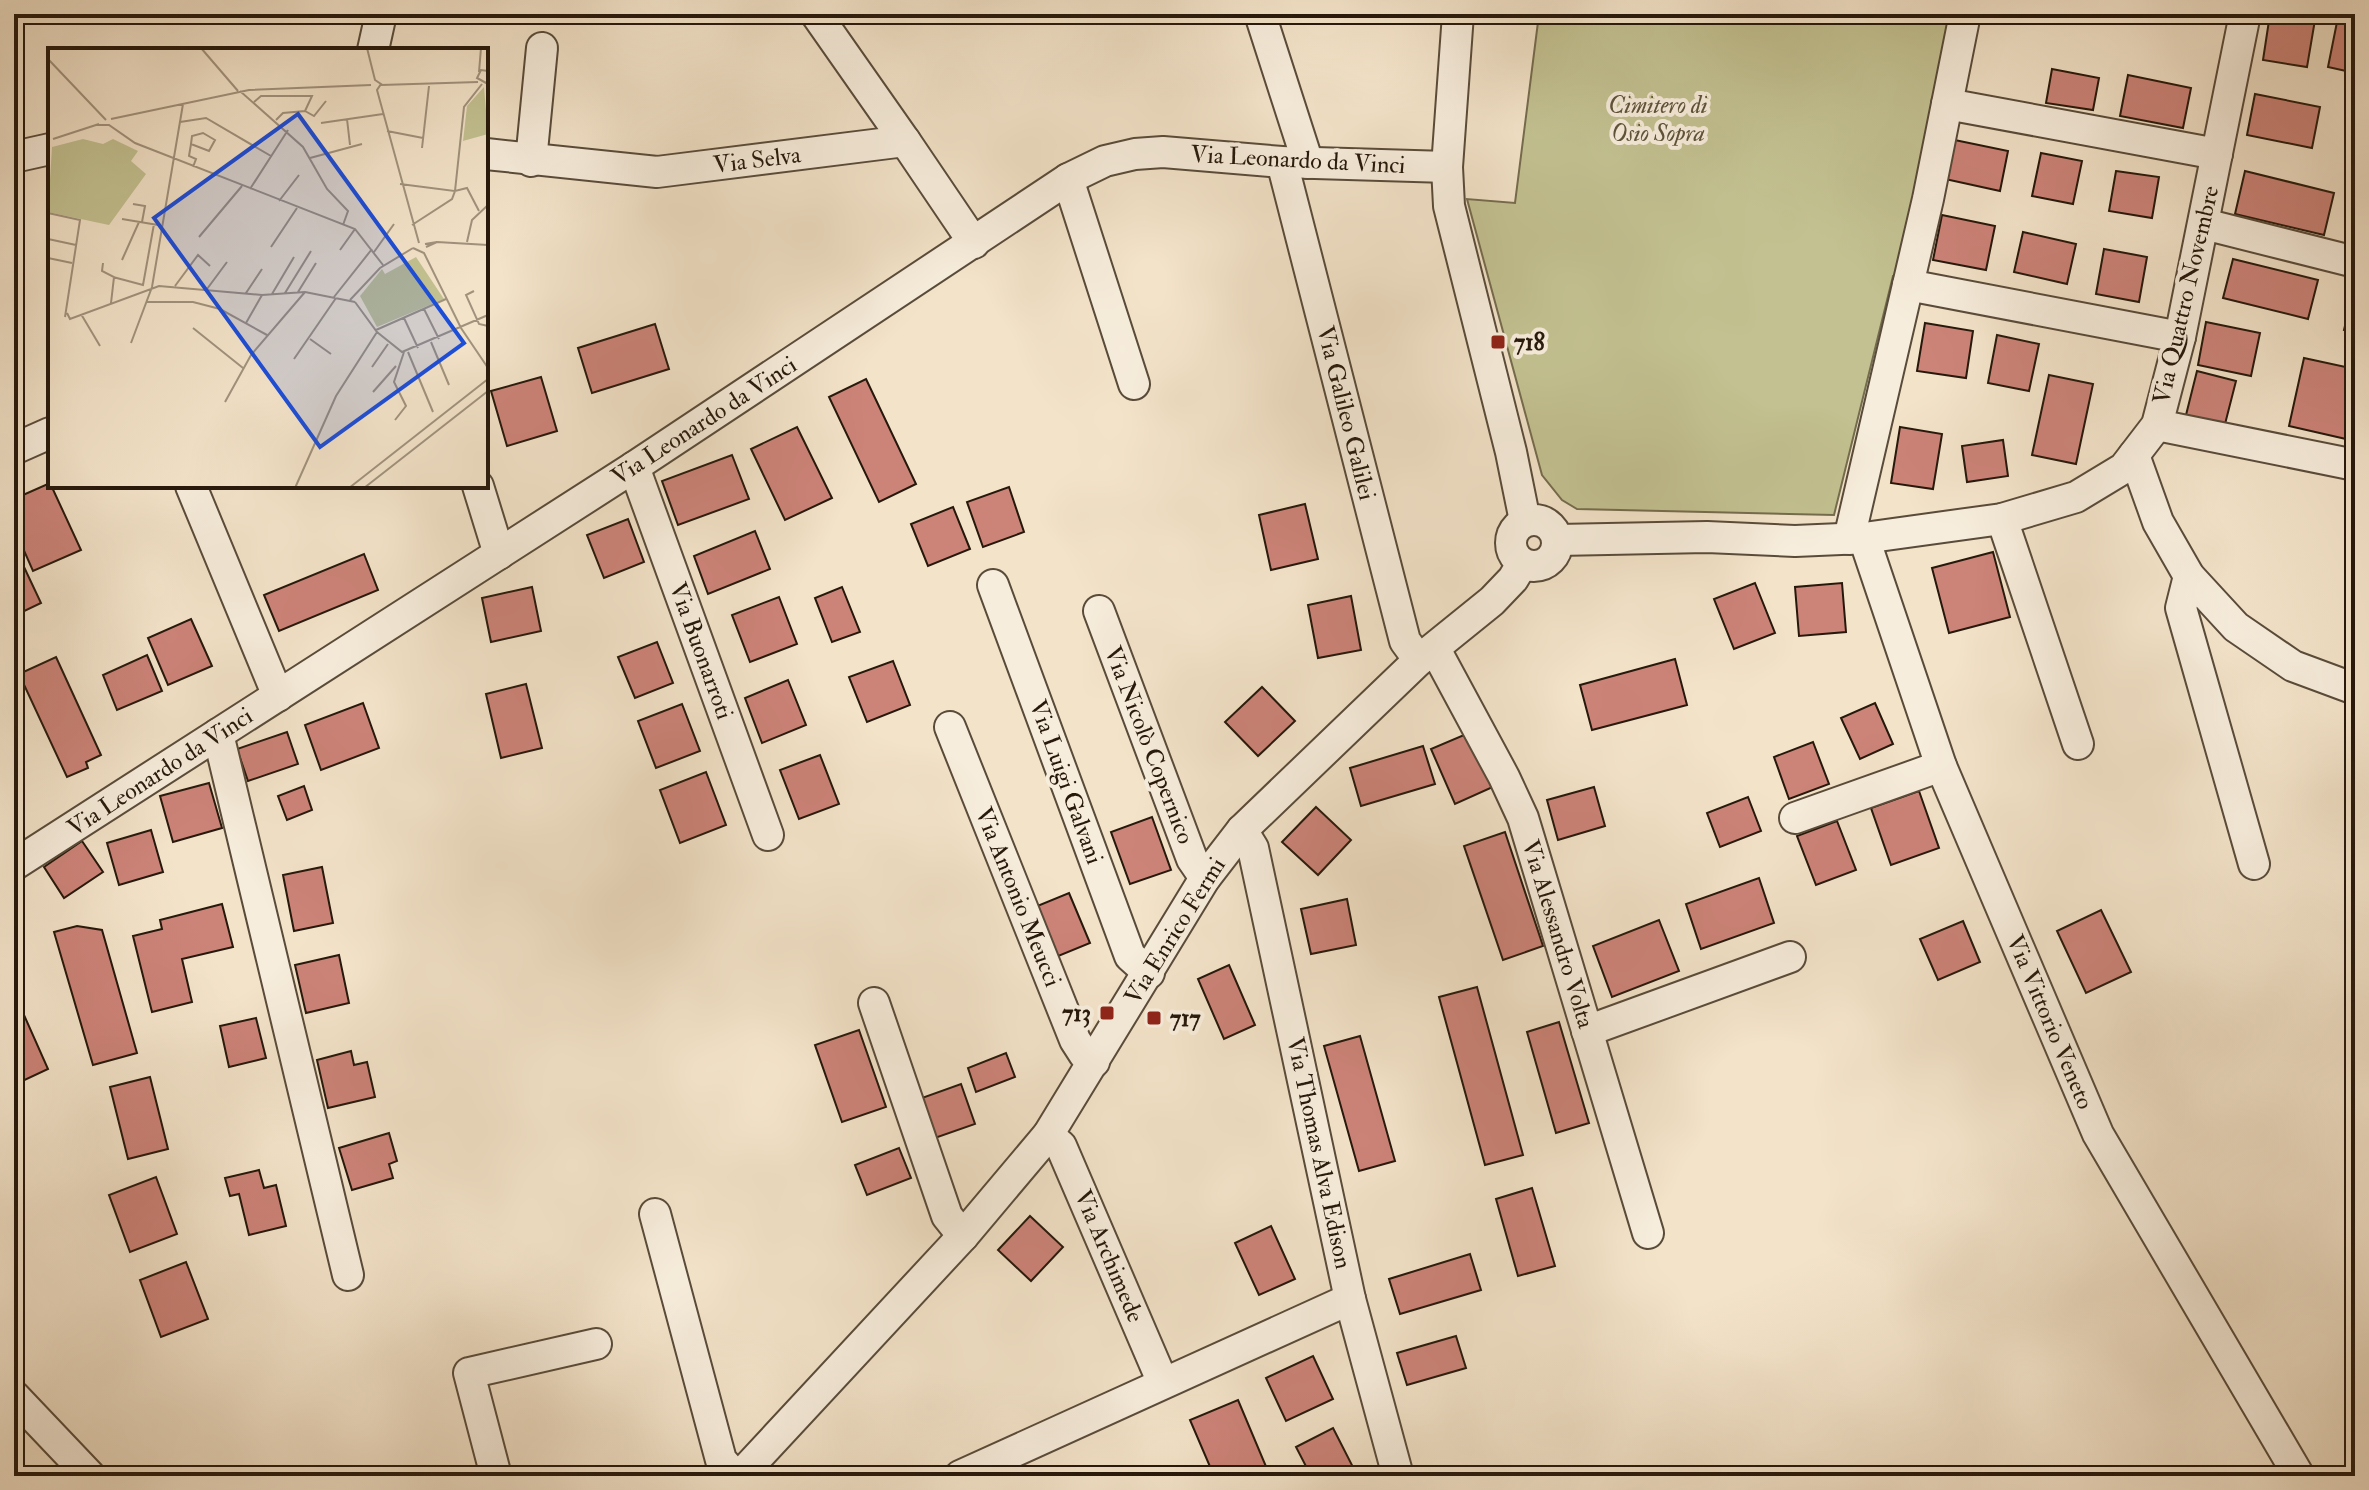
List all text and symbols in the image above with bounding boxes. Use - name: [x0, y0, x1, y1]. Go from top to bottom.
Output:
- inset map: [48, 48, 488, 488]
- park label: Cimitero di Osio Sopra: [1608, 90, 1708, 149]
- street label: Via Selva: [712, 139, 804, 181]
- street label: Via Leonardo da Vinci: [1190, 139, 1406, 181]
- street label: Via Quattro Novembre: [2146, 183, 2226, 407]
- street label: Via Galileo Galilei: [1309, 323, 1383, 503]
- place label: 718: [1514, 327, 1546, 358]
- marker: 718: [1489, 333, 1507, 351]
- street label: Via Leonardo da Vinci: [605, 349, 803, 493]
- street label: Via Buonarroti: [662, 578, 740, 724]
- street label: Via Nicolò Copernico: [1097, 642, 1201, 848]
- street label: Via Luigi Galvani: [1022, 696, 1110, 868]
- street label: Via Leonardo da Vinci: [61, 700, 259, 844]
- street label: Via Antonio Meucci: [968, 803, 1068, 991]
- street label: Via Alessandro Volta: [1515, 836, 1602, 1033]
- street label: Via Enrico Fermi: [1117, 852, 1233, 1010]
- street label: Via Vittorio Veneto: [1999, 930, 2101, 1114]
- place label: 713: [1062, 998, 1091, 1029]
- place label: 717: [1170, 1003, 1202, 1034]
- marker: 713: [1098, 1004, 1116, 1022]
- marker: 717: [1145, 1009, 1163, 1027]
- street label: Via Thomas Alva Edison: [1279, 1034, 1359, 1272]
- street label: Via Archimede: [1067, 1185, 1151, 1327]

